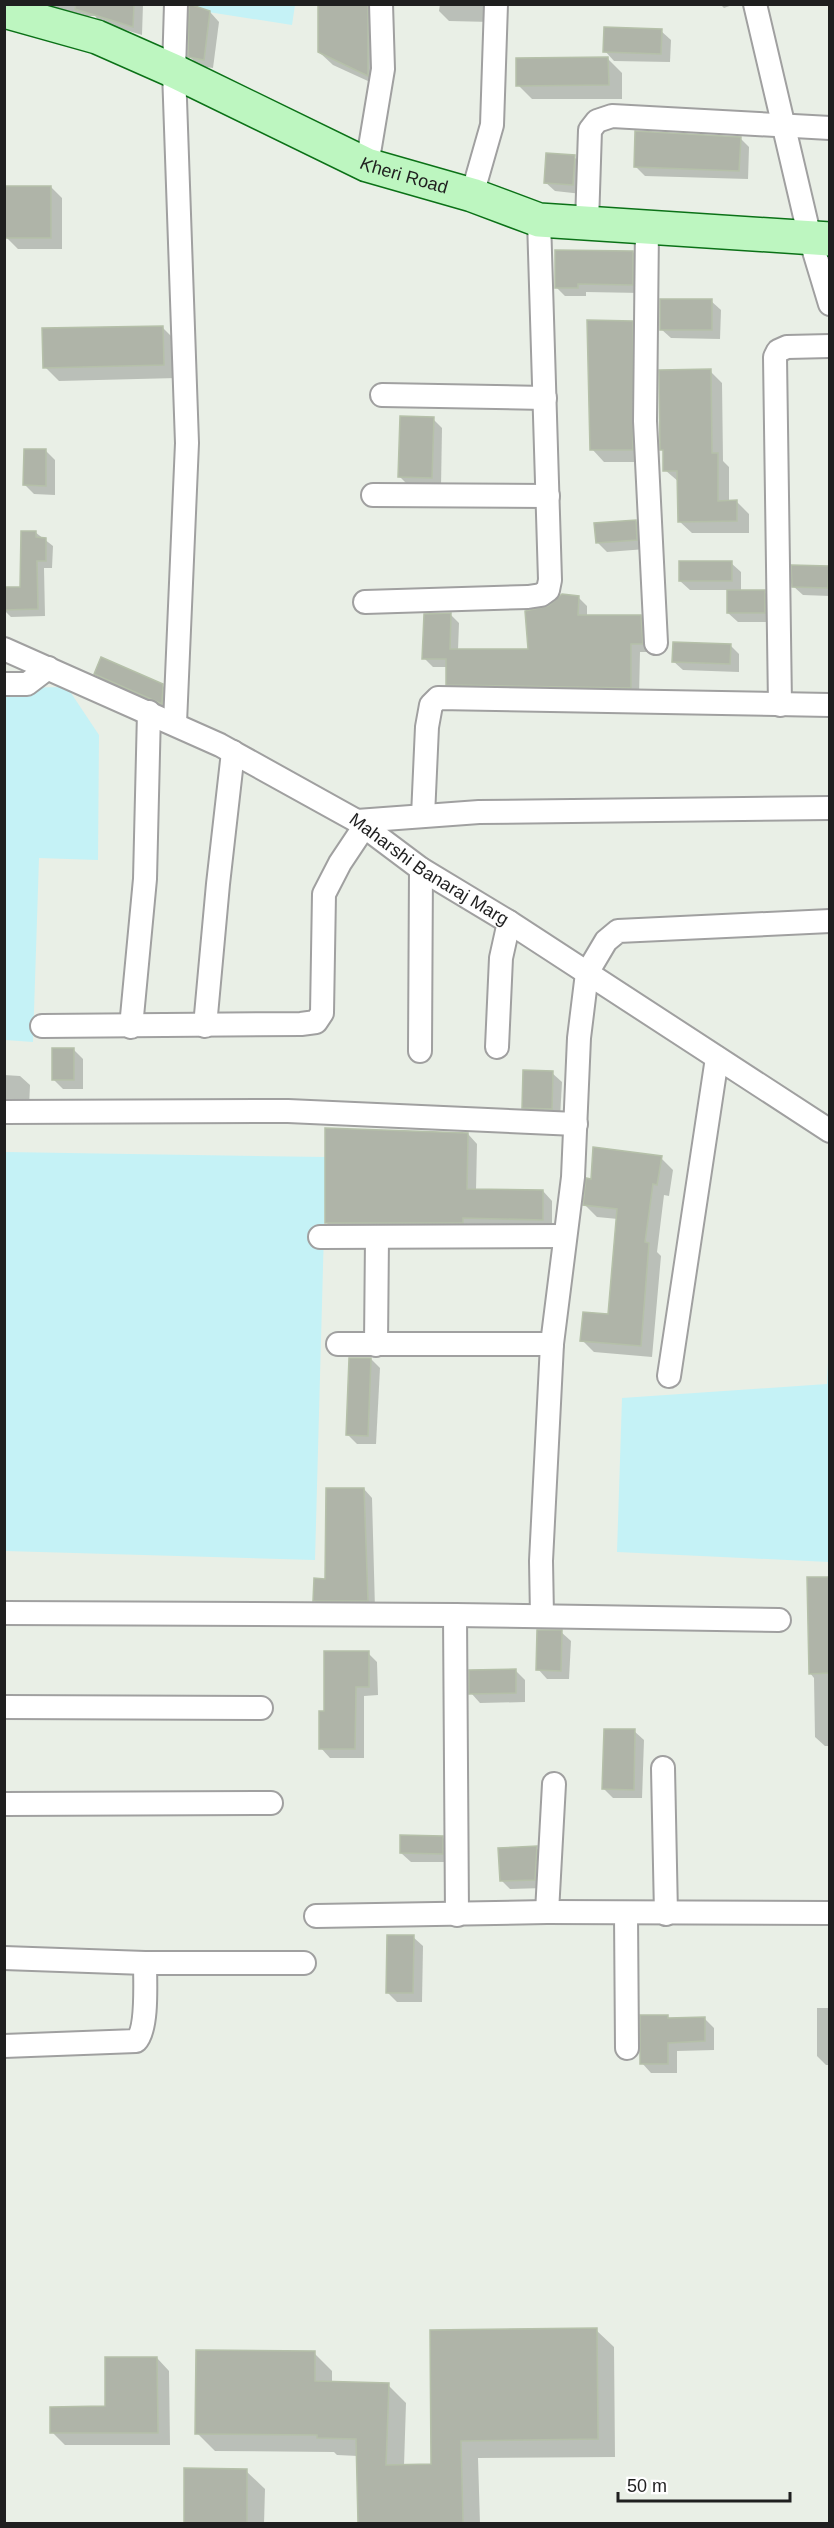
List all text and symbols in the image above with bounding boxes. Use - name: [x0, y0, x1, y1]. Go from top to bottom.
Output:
- street label: Kheri Road: [357, 153, 450, 198]
- street label: Maharshi Banaraj Marg: [346, 809, 512, 929]
- scale bar: [618, 2465, 790, 2503]
- text: 50 m: [627, 2476, 667, 2496]

